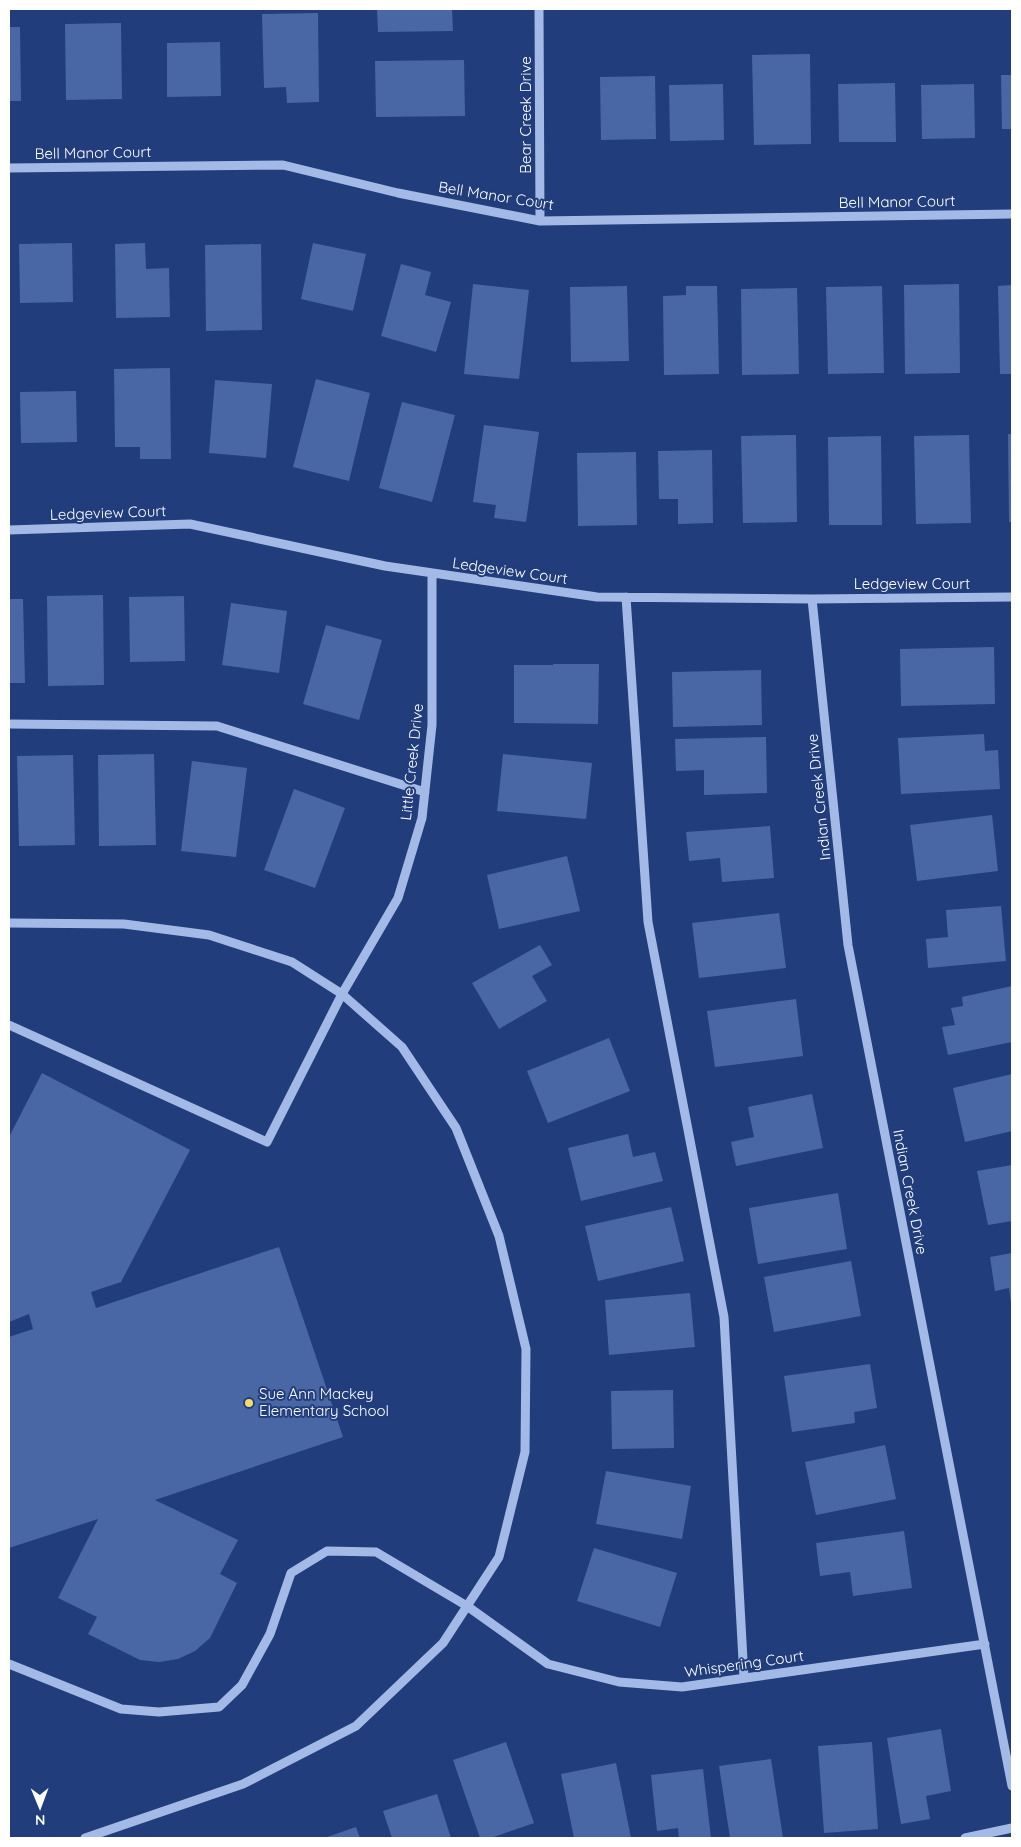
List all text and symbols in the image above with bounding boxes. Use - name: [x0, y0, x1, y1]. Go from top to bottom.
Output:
- street label: Bear Creek Drive: [516, 56, 535, 174]
- street label: Bell Manor Court: [35, 142, 151, 163]
- street label: Bell Manor Court: [437, 177, 555, 214]
- street label: Bell Manor Court: [839, 191, 955, 212]
- street label: Ledgeview Court: [50, 501, 166, 524]
- street label: Ledgeview Court: [451, 553, 569, 588]
- street label: Ledgeview Court: [854, 574, 970, 593]
- street label: Little Creek Drive: [396, 702, 427, 821]
- street label: Indian Creek Drive: [802, 733, 835, 861]
- street label: Indian Creek Drive: [889, 1128, 932, 1256]
- place label: Sue Ann Mackey Elementary School: [259, 1384, 389, 1420]
- marker: Sue Ann Mackey Elementary School: [243, 1397, 255, 1409]
- street label: Whispering Court: [683, 1646, 805, 1681]
- north arrow: [15, 1782, 65, 1832]
- text: N: [35, 1811, 46, 1829]

